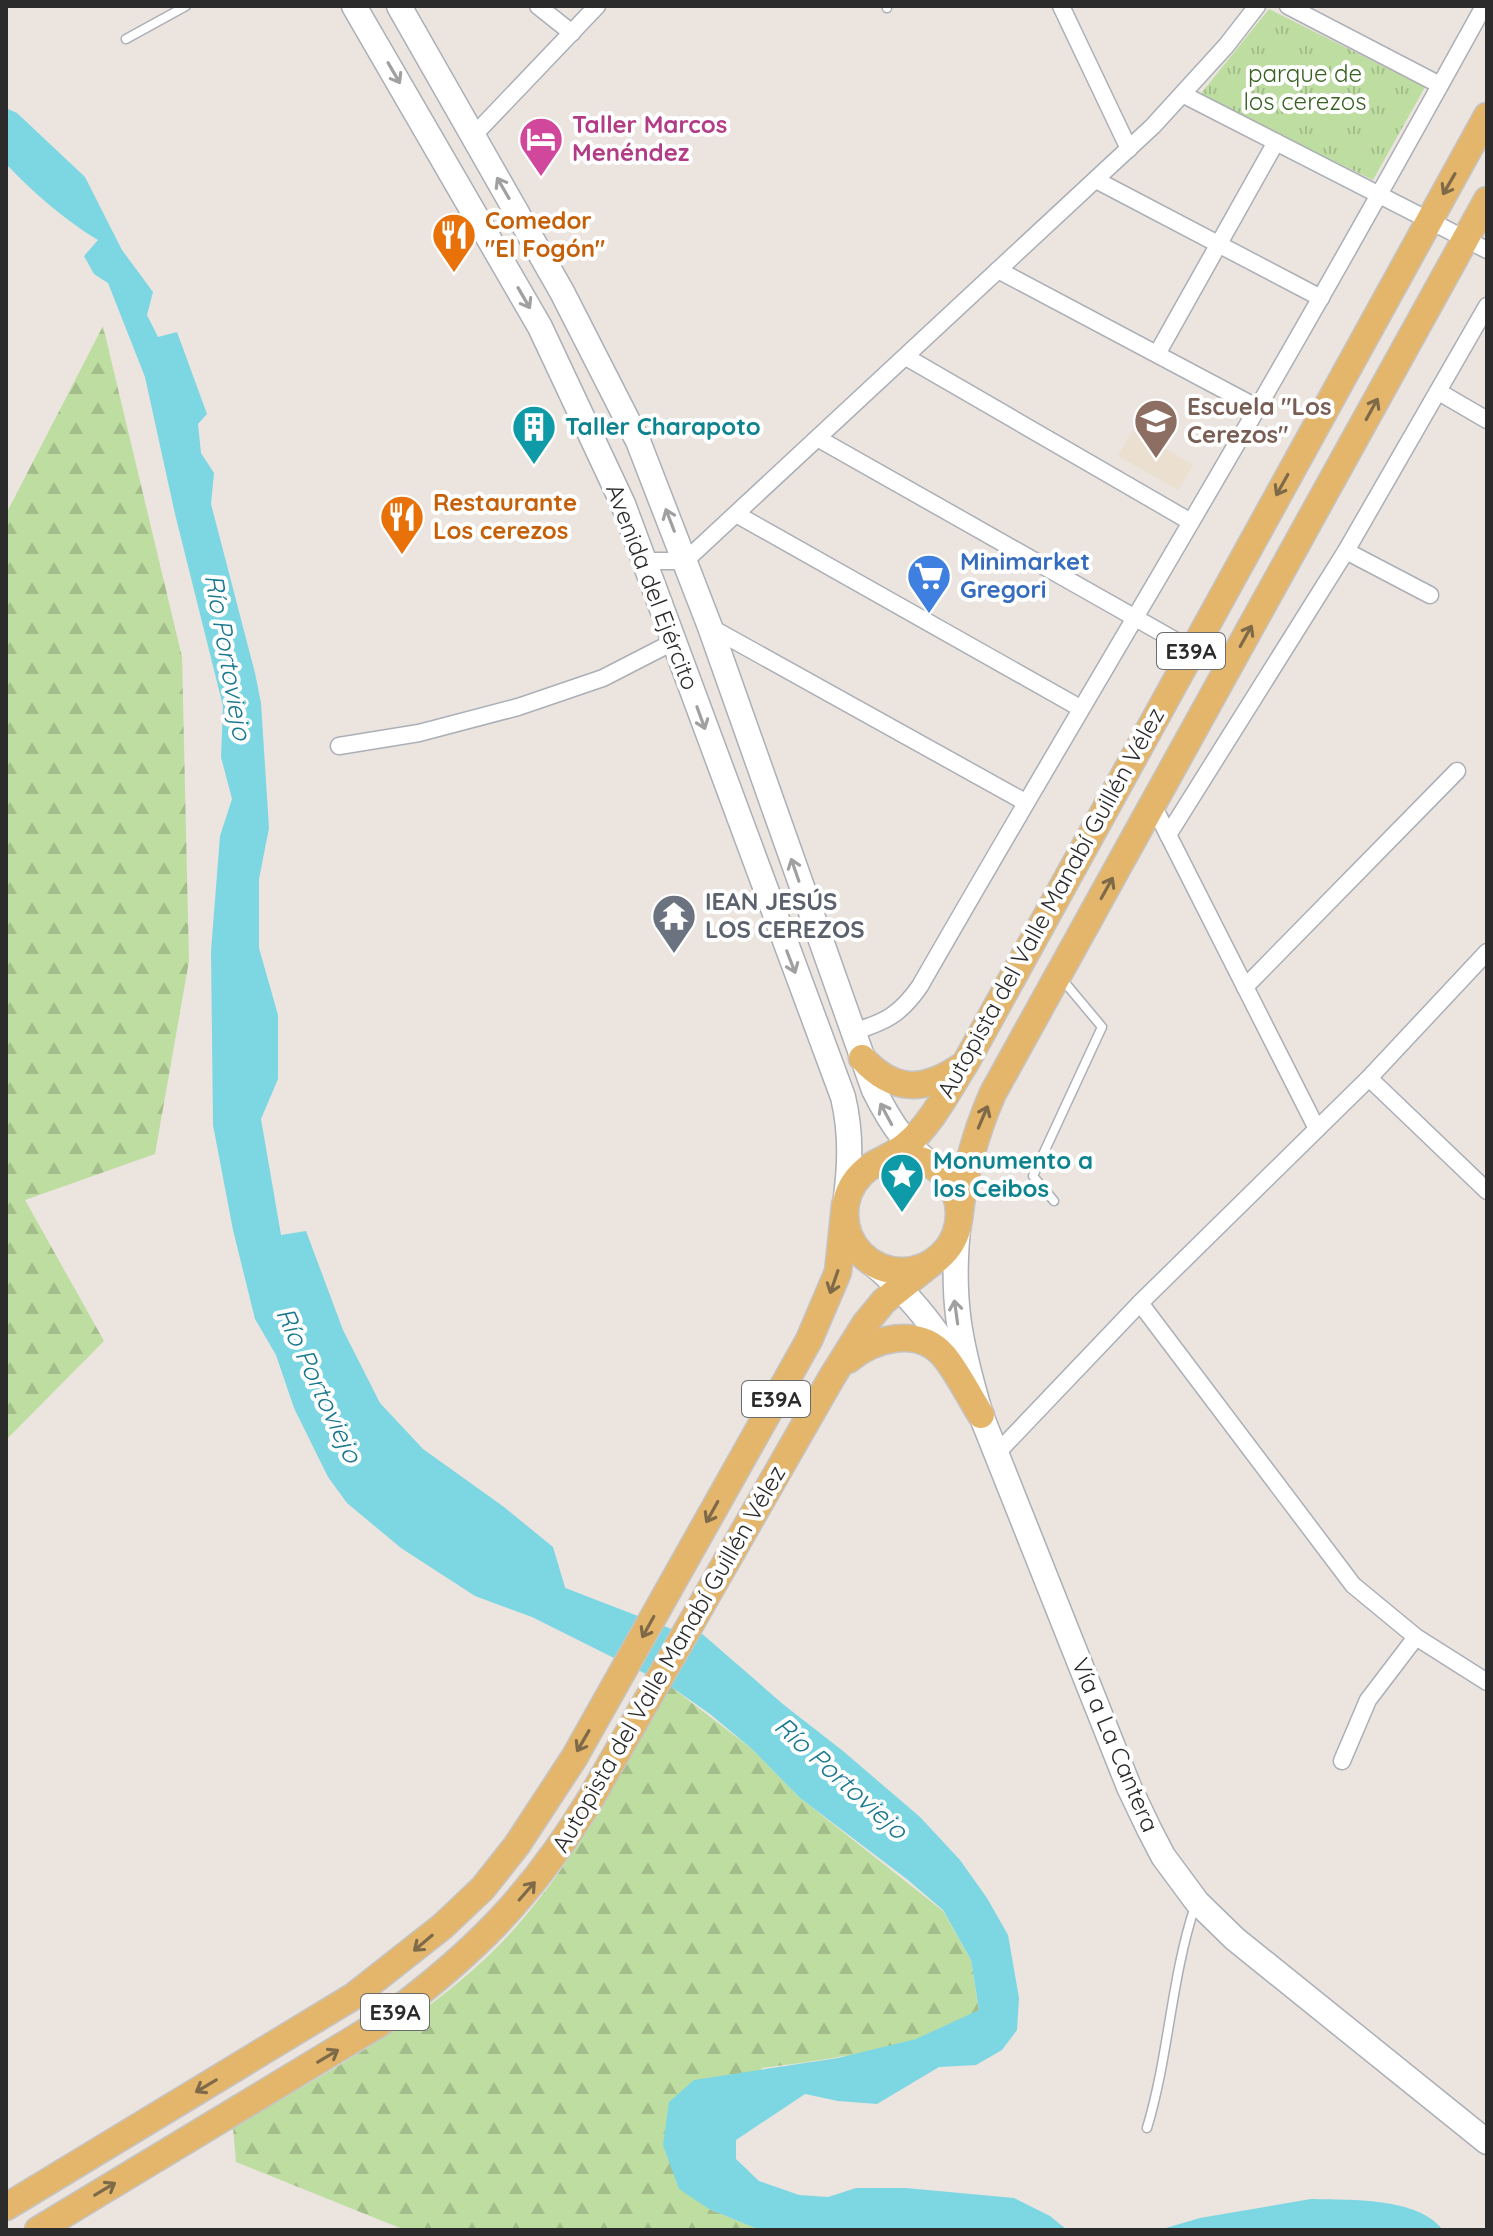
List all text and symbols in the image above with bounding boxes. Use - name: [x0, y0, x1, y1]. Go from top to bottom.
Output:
- park label: parque de los cerezos: [1244, 58, 1366, 116]
- one-way arrow: [386, 61, 402, 84]
- place label: Taller Marcos Menéndez: [572, 109, 727, 167]
- hotel icon: Taller Marcos Menéndez: [517, 115, 565, 178]
- one-way arrow: [1440, 172, 1456, 195]
- one-way arrow: [495, 177, 511, 200]
- place label: Comedor "El Fogón": [485, 205, 605, 263]
- restaurant icon: Comedor "El Fogón": [430, 211, 478, 274]
- one-way arrow: [517, 286, 532, 310]
- place label: Escuela "Los Cerezos": [1187, 391, 1332, 449]
- school or university icon: Escuela "Los Cerezos": [1132, 397, 1180, 460]
- one-way arrow: [1364, 397, 1380, 421]
- building icon: Taller Charapoto: [510, 403, 558, 466]
- place label: Taller Charapoto: [565, 411, 761, 441]
- one-way arrow: [1274, 473, 1289, 497]
- street label: Avenida del Ejército: [600, 479, 706, 694]
- place label: Restaurante Los cerezos: [433, 487, 577, 545]
- restaurant icon: Restaurante Los cerezos: [378, 493, 426, 556]
- one-way arrow: [661, 508, 676, 533]
- place label: Minimarket Gregori: [960, 546, 1090, 604]
- supermarket icon: Minimarket Gregori: [905, 552, 953, 615]
- water label: Río Portoviejo: [198, 571, 260, 744]
- one-way arrow: [1238, 625, 1254, 648]
- road number: E39A: [1157, 633, 1225, 669]
- street label: Autopista del Valle Manabí Guillén Vélez: [930, 702, 1170, 1103]
- one-way arrow: [695, 705, 710, 730]
- one-way arrow: [787, 858, 802, 883]
- one-way arrow: [1099, 877, 1115, 900]
- place label: IEAN JESÚS LOS CEREZOS: [705, 886, 864, 944]
- temple icon: IEAN JESÚS LOS CEREZOS: [650, 892, 698, 955]
- one-way arrow: [785, 949, 799, 974]
- one-way arrow: [878, 1102, 894, 1126]
- one-way arrow: [976, 1105, 991, 1129]
- place label: Monumento a los Ceibos: [933, 1145, 1093, 1203]
- place icon: Monumento a los Ceibos: [878, 1151, 926, 1214]
- one-way arrow: [825, 1270, 840, 1295]
- one-way arrow: [949, 1299, 964, 1326]
- water label: Río Portoviejo: [269, 1302, 370, 1469]
- road number: E39A: [742, 1381, 810, 1417]
- street label: Autopista del Valle Manabí Guillén Vélez: [545, 1460, 792, 1857]
- one-way arrow: [704, 1500, 720, 1523]
- one-way arrow: [640, 1615, 656, 1638]
- street label: Vía a La Cantera: [1066, 1653, 1166, 1836]
- water label: Río Portoviejo: [768, 1709, 916, 1847]
- one-way arrow: [575, 1729, 591, 1752]
- one-way arrow: [518, 1881, 536, 1902]
- one-way arrow: [413, 1934, 433, 1952]
- road number: E39A: [361, 1994, 429, 2030]
- one-way arrow: [316, 2047, 339, 2063]
- one-way arrow: [195, 2078, 218, 2094]
- one-way arrow: [93, 2181, 116, 2197]

